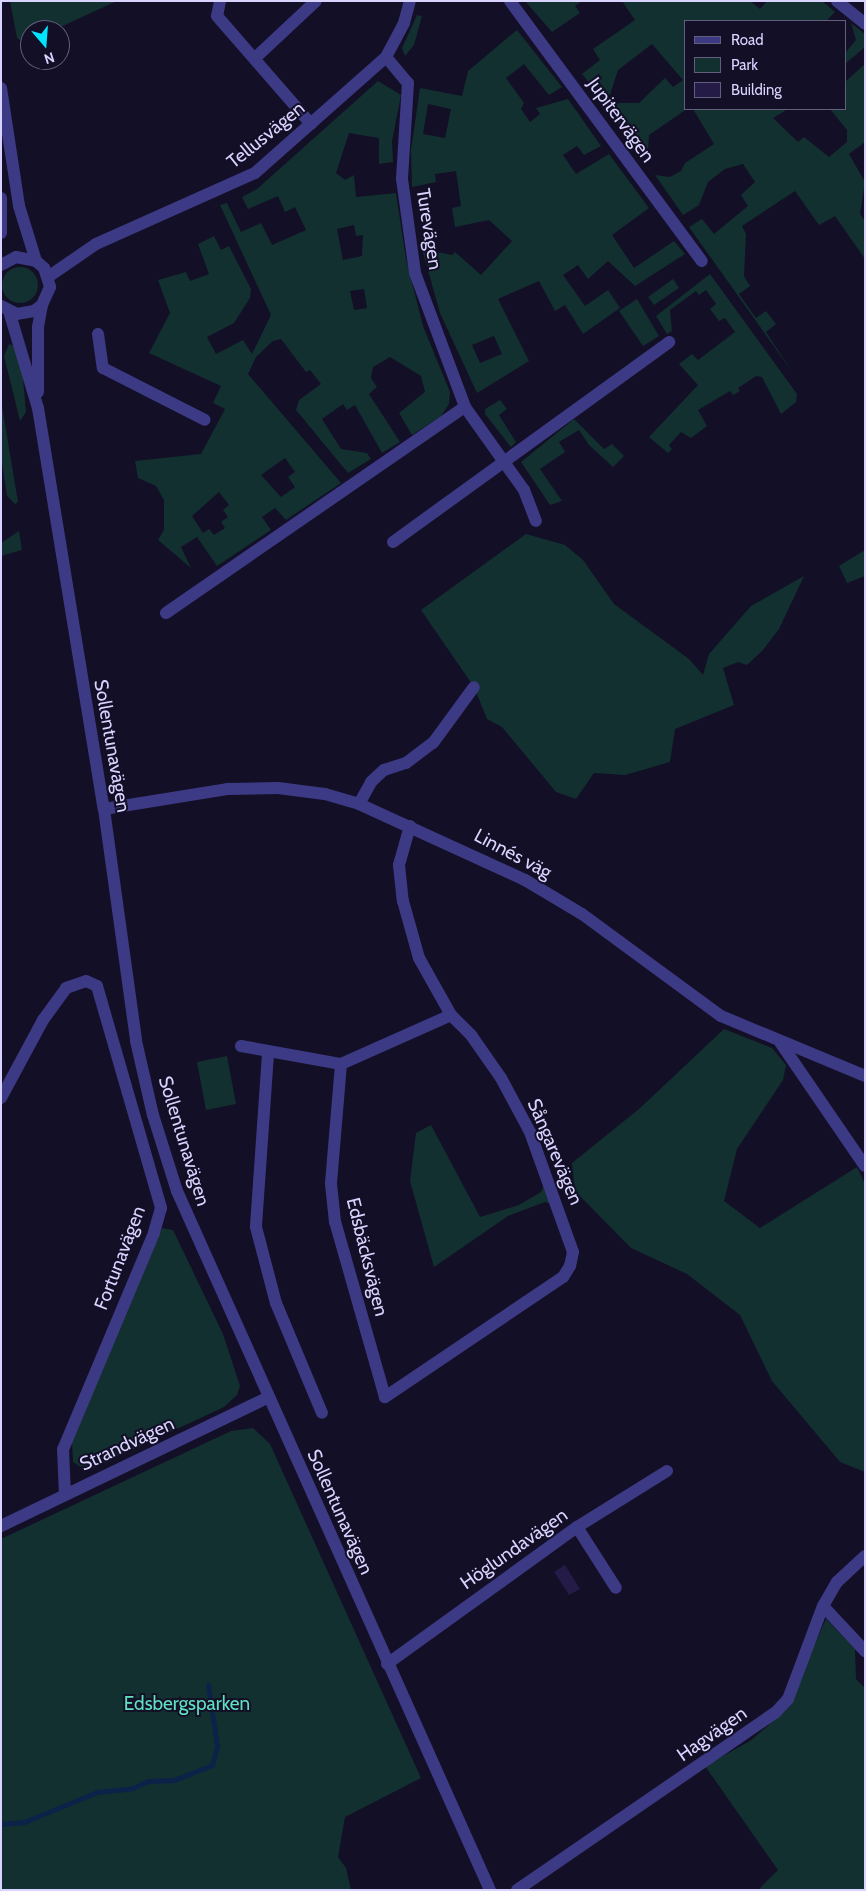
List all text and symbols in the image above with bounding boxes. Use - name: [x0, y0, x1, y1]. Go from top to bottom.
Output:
- north arrow: [20, 20, 70, 70]
- legend: [684, 20, 846, 110]
- text: Road: [731, 31, 764, 49]
- text: N: [42, 48, 57, 68]
- text: Park: [731, 56, 758, 74]
- street label: Jupitervägen: [583, 73, 659, 167]
- text: Building: [731, 81, 782, 99]
- street label: Tellusvägen: [223, 97, 309, 173]
- street label: Turevägen: [411, 187, 447, 271]
- street label: Sollentunavägen: [89, 678, 135, 814]
- street label: Linnés väg: [470, 824, 556, 884]
- street label: Sollentunavägen: [153, 1073, 215, 1209]
- street label: Sångarevägen: [522, 1096, 588, 1208]
- street label: Edsbäcksvägen: [341, 1195, 393, 1319]
- street label: Fortunavägen: [90, 1203, 150, 1313]
- street label: Strandvägen: [76, 1412, 178, 1476]
- street label: Sollentunavägen: [302, 1446, 378, 1578]
- street label: Höglundavägen: [456, 1504, 572, 1594]
- park label: Edsbergsparken: [124, 1693, 250, 1715]
- street label: Hagvägen: [673, 1702, 751, 1766]

